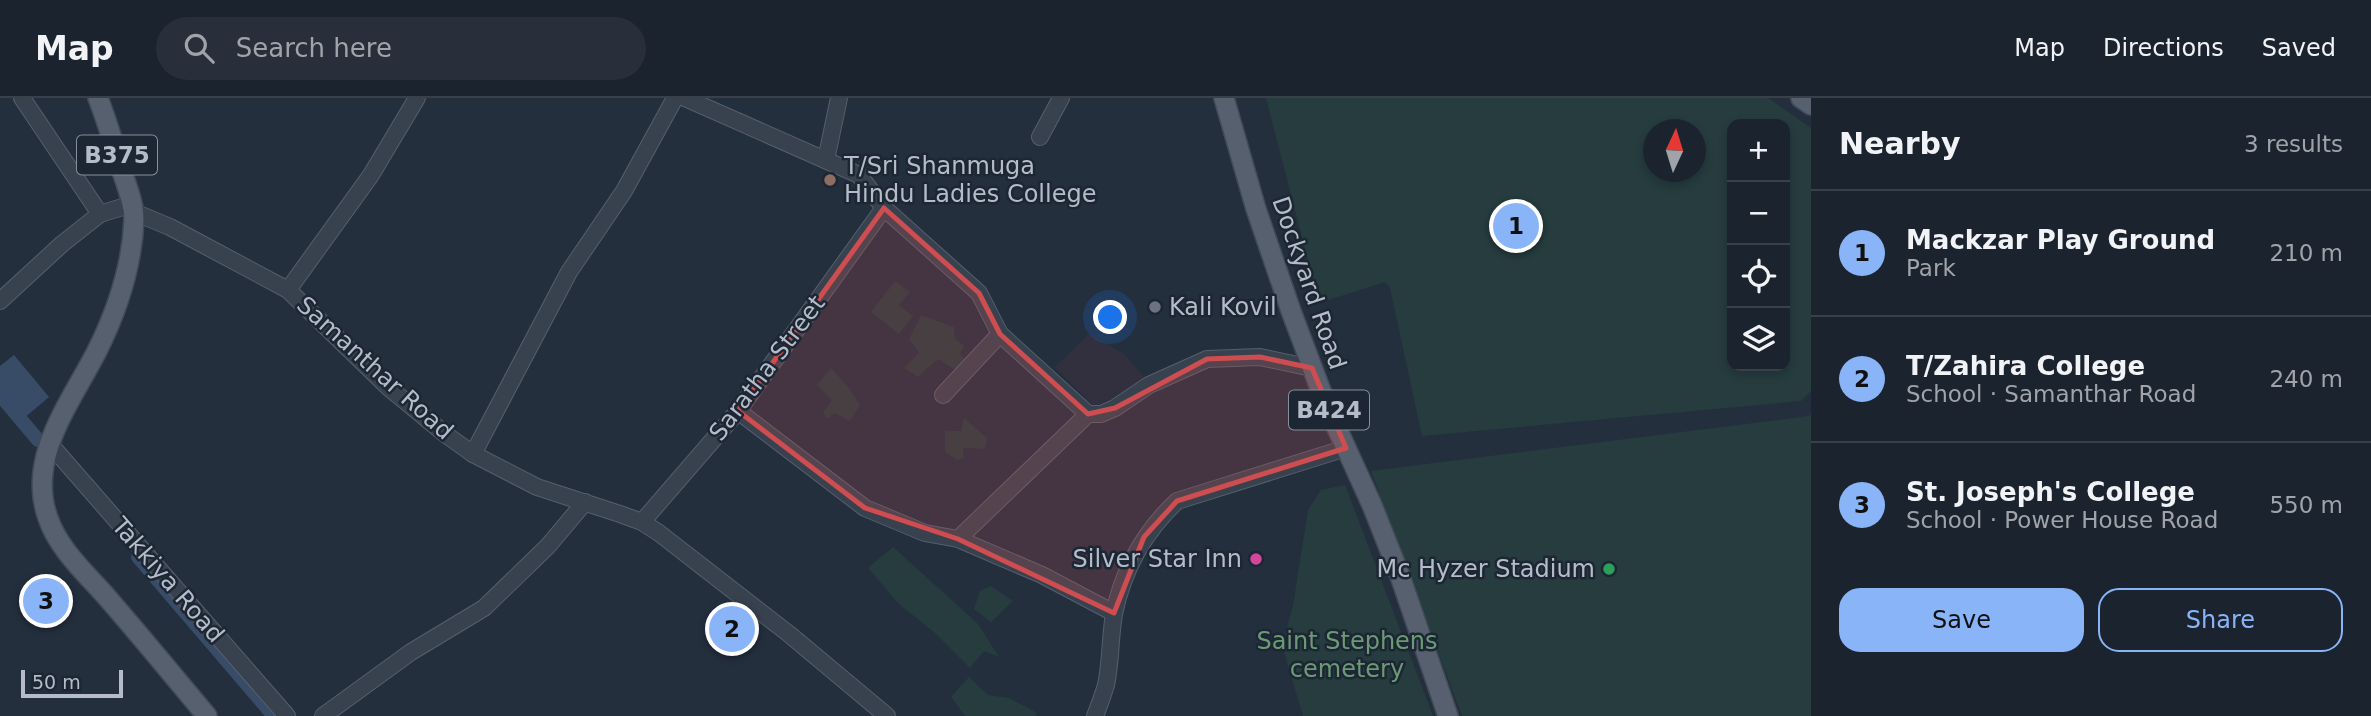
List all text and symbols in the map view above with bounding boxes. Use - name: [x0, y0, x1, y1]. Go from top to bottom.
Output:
- search box: [156, 17, 646, 80]
- text: Map: [35, 29, 114, 68]
- icon: search: [180, 29, 218, 67]
- text: Search here: [236, 33, 392, 63]
- text: Map: [2014, 34, 2065, 62]
- text: Directions: [2103, 34, 2224, 62]
- text: Saved: [2262, 34, 2336, 62]
- north arrow: [1643, 119, 1706, 182]
- map controls: [1727, 119, 1790, 371]
- button: +: [1727, 119, 1790, 182]
- text: Nearby: [1839, 126, 1961, 161]
- text: 3 results: [2244, 131, 2343, 157]
- road number: B375: [77, 136, 157, 174]
- place label: T/Sri Shanmuga Hindu Ladies College: [843, 152, 1096, 208]
- marker: T/Sri Shanmuga Hindu Ladies College: [822, 172, 838, 188]
- button: −: [1727, 182, 1790, 245]
- street label: Dockyard Road: [1266, 193, 1352, 373]
- pin: 1: [1493, 200, 1539, 252]
- text: Mackzar Play Ground: [1906, 225, 2215, 255]
- text: 1: [1854, 240, 1870, 266]
- text: 210 m: [2269, 240, 2343, 266]
- button: locate: [1727, 245, 1790, 308]
- text: Park: [1906, 255, 1956, 281]
- street label: Saratha Street: [703, 290, 831, 446]
- street label: Samanthar Road: [291, 291, 459, 445]
- place label: Kali Kovil: [1169, 293, 1277, 321]
- marker: Kali Kovil: [1147, 299, 1163, 315]
- your location: [1093, 300, 1127, 334]
- button: layers: [1727, 308, 1790, 371]
- text: T/Zahira College: [1906, 351, 2145, 381]
- text: 2: [1854, 366, 1870, 392]
- text: 240 m: [2269, 366, 2343, 392]
- text: School · Samanthar Road: [1906, 381, 2196, 407]
- road number: B424: [1289, 390, 1369, 430]
- text: St. Joseph's College: [1906, 477, 2195, 507]
- text: 3: [1854, 492, 1870, 518]
- text: 550 m: [2269, 492, 2343, 518]
- text: School · Power House Road: [1906, 507, 2218, 533]
- street label: Takkiya Road: [105, 511, 230, 648]
- place label: Silver Star Inn: [1073, 545, 1242, 573]
- marker: Silver Star Inn: [1248, 551, 1264, 567]
- place label: Mc Hyzer Stadium: [1377, 555, 1595, 583]
- marker: Mc Hyzer Stadium: [1601, 561, 1617, 577]
- pin: 3: [23, 575, 69, 627]
- button: Save: [1839, 588, 2084, 652]
- button: Share: [2098, 588, 2343, 652]
- pin: 2: [709, 603, 755, 655]
- park label: Saint Stephens cemetery: [1256, 627, 1438, 683]
- scale bar: [21, 667, 122, 699]
- text: 50 m: [32, 671, 81, 693]

